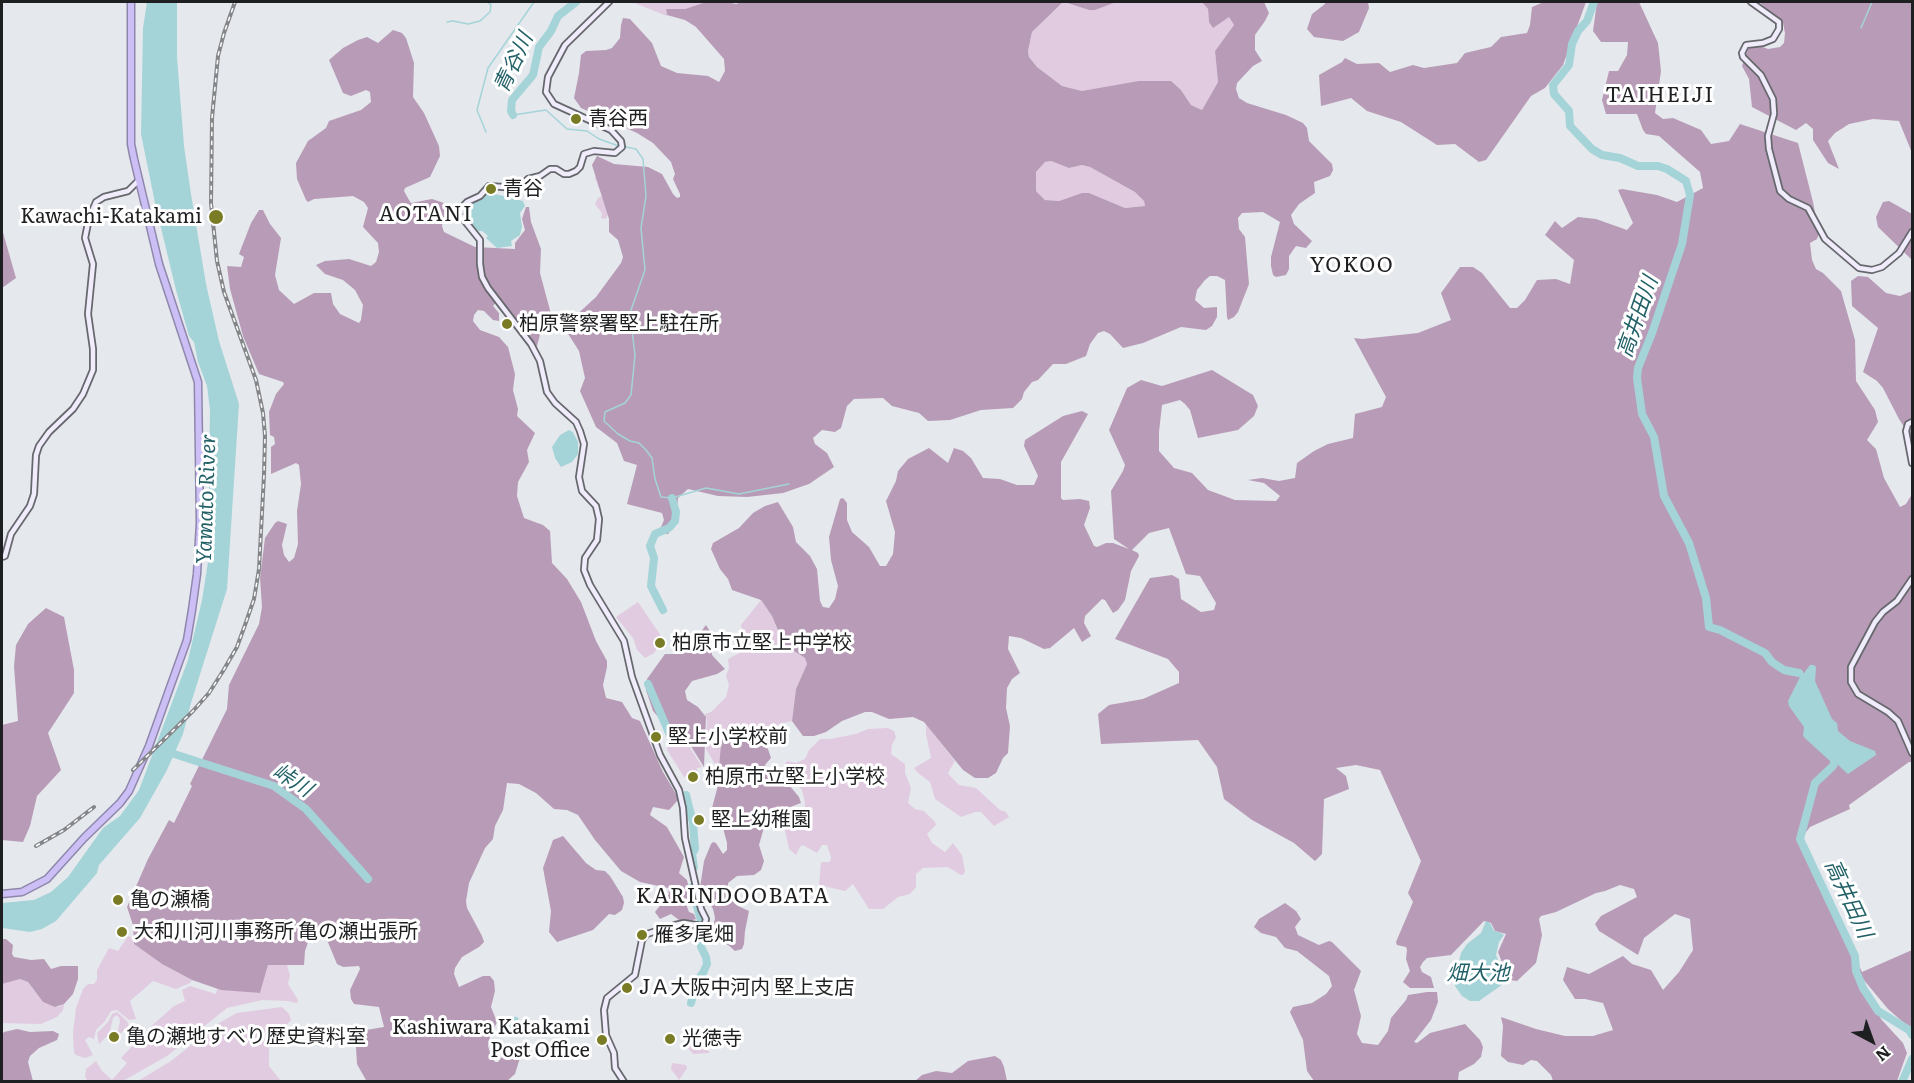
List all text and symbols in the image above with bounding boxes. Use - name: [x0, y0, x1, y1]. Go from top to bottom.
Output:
- water label: 青谷川: [489, 29, 539, 97]
- district label: TAIHEIJI: [1605, 83, 1715, 109]
- place label: 青谷西: [588, 107, 648, 131]
- marker: 青谷西: [569, 112, 583, 126]
- place label: 青谷: [503, 177, 543, 201]
- marker: 青谷: [484, 182, 498, 196]
- district label: AOTANI: [379, 202, 473, 228]
- place label: Kawachi-Katakami: [20, 205, 202, 229]
- marker: Kawachi-Katakami: [207, 208, 225, 226]
- district label: YOKOO: [1310, 253, 1394, 279]
- water label: 高井田川: [1612, 273, 1664, 361]
- place label: 柏原警察署堅上駐在所: [519, 312, 719, 336]
- marker: 柏原警察署堅上駐在所: [500, 317, 514, 331]
- water label: Yamato River: [192, 434, 222, 564]
- place label: 柏原市立堅上中学校: [672, 631, 852, 655]
- marker: 柏原市立堅上中学校: [653, 636, 667, 650]
- place label: 堅上小学校前: [668, 725, 788, 749]
- marker: 堅上小学校前: [649, 730, 663, 744]
- water label: 峠川: [268, 759, 316, 803]
- place label: 柏原市立堅上小学校: [705, 765, 885, 789]
- marker: 柏原市立堅上小学校: [686, 770, 700, 784]
- place label: 堅上幼稚園: [711, 808, 811, 832]
- marker: 堅上幼稚園: [692, 813, 706, 827]
- water label: 高井田川: [1819, 856, 1877, 942]
- district label: KARINDOOBATA: [636, 884, 830, 910]
- place label: 亀の瀬橋: [130, 888, 210, 912]
- marker: 亀の瀬橋: [111, 893, 125, 907]
- place label: 大和川河川事務所 亀の瀬出張所: [134, 920, 418, 944]
- place label: 雁多尾畑: [654, 923, 734, 947]
- marker: 大和川河川事務所 亀の瀬出張所: [115, 925, 129, 939]
- marker: 雁多尾畑: [635, 928, 649, 942]
- water label: 畑大池: [1447, 961, 1509, 987]
- place label: JＡ大阪中河内 堅上支店: [639, 976, 854, 1000]
- marker: JＡ大阪中河内 堅上支店: [620, 981, 634, 995]
- north arrow: [1842, 1011, 1902, 1071]
- place label: Kashiwara Katakami Post Office: [392, 1016, 590, 1063]
- place label: 亀の瀬地すべり歴史資料室: [126, 1025, 366, 1049]
- place label: 光徳寺: [682, 1027, 742, 1051]
- marker: 亀の瀬地すべり歴史資料室: [107, 1030, 121, 1044]
- marker: 光徳寺: [663, 1032, 677, 1046]
- marker: Kashiwara Katakami Post Office: [595, 1033, 609, 1047]
- text: N: [1871, 1041, 1897, 1068]

